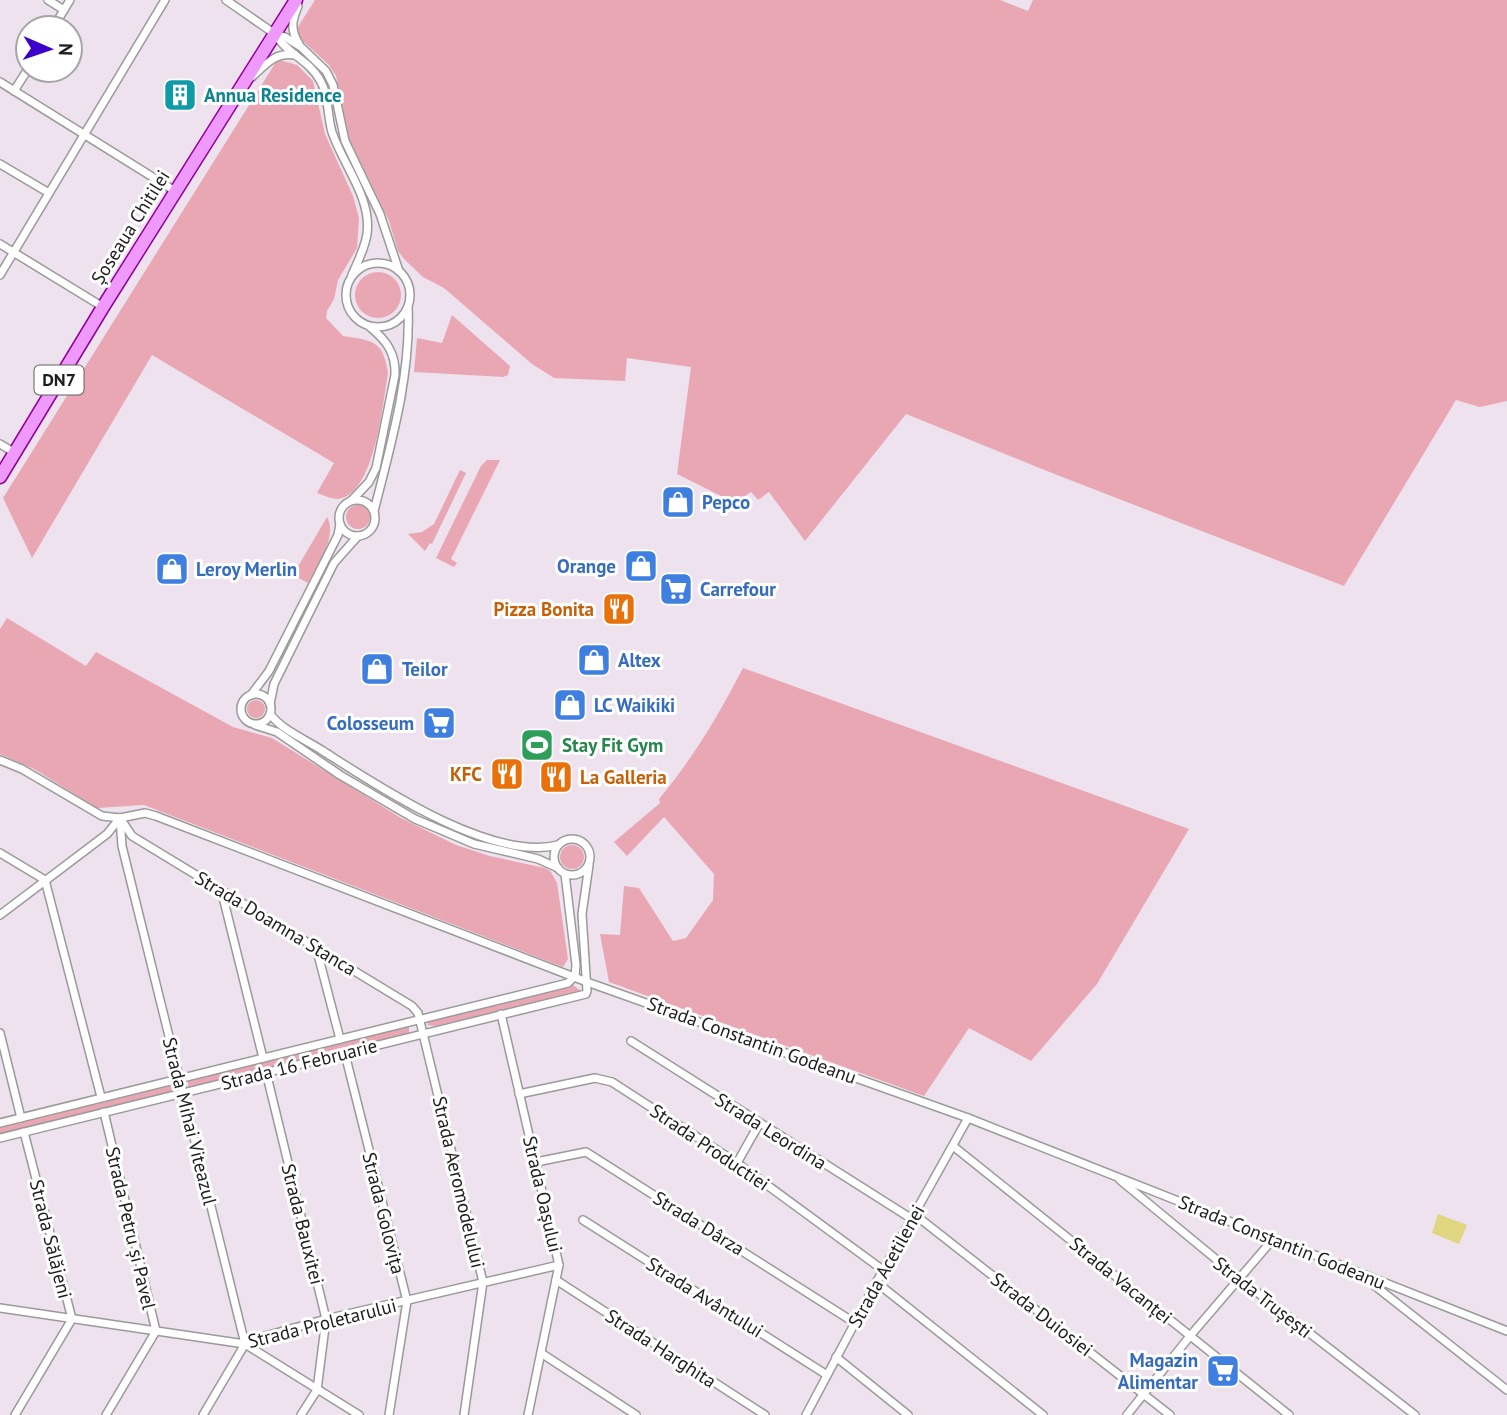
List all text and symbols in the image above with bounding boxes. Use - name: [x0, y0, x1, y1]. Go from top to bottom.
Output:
- north arrow: [14, 14, 84, 84]
- text: N: [54, 43, 78, 56]
- building icon: Annua Residence: [161, 76, 199, 114]
- place label: Annua Residence: [204, 83, 342, 107]
- street label: Șoseaua Chitilei: [85, 165, 175, 289]
- road number: DN7: [34, 366, 84, 394]
- shop icon: Pepco: [659, 483, 697, 521]
- place label: Pepco: [702, 490, 750, 514]
- shop icon: Orange: [622, 547, 660, 585]
- shop icon: Leroy Merlin: [153, 550, 191, 588]
- place label: Orange: [557, 554, 616, 578]
- place label: Leroy Merlin: [196, 557, 297, 581]
- supermarket icon: Carrefour: [657, 570, 695, 608]
- place label: Carrefour: [700, 577, 776, 601]
- restaurant icon: Pizza Bonita: [600, 590, 638, 628]
- place label: Pizza Bonita: [493, 597, 594, 621]
- shop icon: Altex: [575, 641, 613, 679]
- place label: Altex: [618, 648, 661, 672]
- shop icon: Teilor: [358, 650, 396, 688]
- place label: Teilor: [402, 657, 448, 681]
- shop icon: LC Waikiki: [551, 686, 589, 724]
- place label: LC Waikiki: [594, 693, 675, 717]
- supermarket icon: Colosseum: [420, 704, 458, 742]
- place label: Colosseum: [327, 711, 414, 735]
- sports icon: Stay Fit Gym: [518, 726, 556, 764]
- place label: Stay Fit Gym: [562, 733, 663, 757]
- restaurant icon: KFC: [488, 755, 526, 793]
- restaurant icon: La Galleria: [537, 758, 575, 796]
- place label: KFC: [450, 762, 482, 786]
- place label: La Galleria: [580, 765, 667, 789]
- street label: Strada Doamna Stanca: [191, 865, 361, 981]
- street label: Strada Constantin Godeanu: [644, 991, 860, 1089]
- street label: Strada 16 Februarie: [218, 1033, 380, 1095]
- street label: Strada Mihai Viteazul: [158, 1035, 223, 1208]
- street label: Strada Leordina: [711, 1087, 831, 1175]
- street label: Strada Aeromodelului: [428, 1094, 490, 1270]
- street label: Strada Productiei: [646, 1098, 774, 1196]
- street label: Strada Oașului: [518, 1133, 568, 1255]
- street label: Strada Petru și Pavel: [101, 1144, 162, 1312]
- street label: Strada Golovița: [357, 1150, 411, 1276]
- street label: Strada Bauxitei: [276, 1161, 330, 1287]
- street label: Strada Sălăjeni: [25, 1177, 77, 1301]
- street label: Strada Dârza: [649, 1185, 749, 1261]
- street label: Strada Constantin Godeanu: [1175, 1189, 1389, 1295]
- street label: Strada Acetilenei: [842, 1200, 930, 1332]
- street label: Strada Vacanței: [1065, 1231, 1177, 1329]
- street label: Strada Avântului: [642, 1251, 768, 1343]
- street label: Strada Trușești: [1209, 1251, 1317, 1343]
- street label: Strada Duiosiei: [986, 1267, 1098, 1361]
- street label: Strada Proletarului: [245, 1293, 399, 1353]
- street label: Strada Harghita: [601, 1303, 721, 1393]
- place label: Magazin Alimentar: [1118, 1348, 1198, 1394]
- supermarket icon: Magazin Alimentar: [1204, 1352, 1242, 1390]

